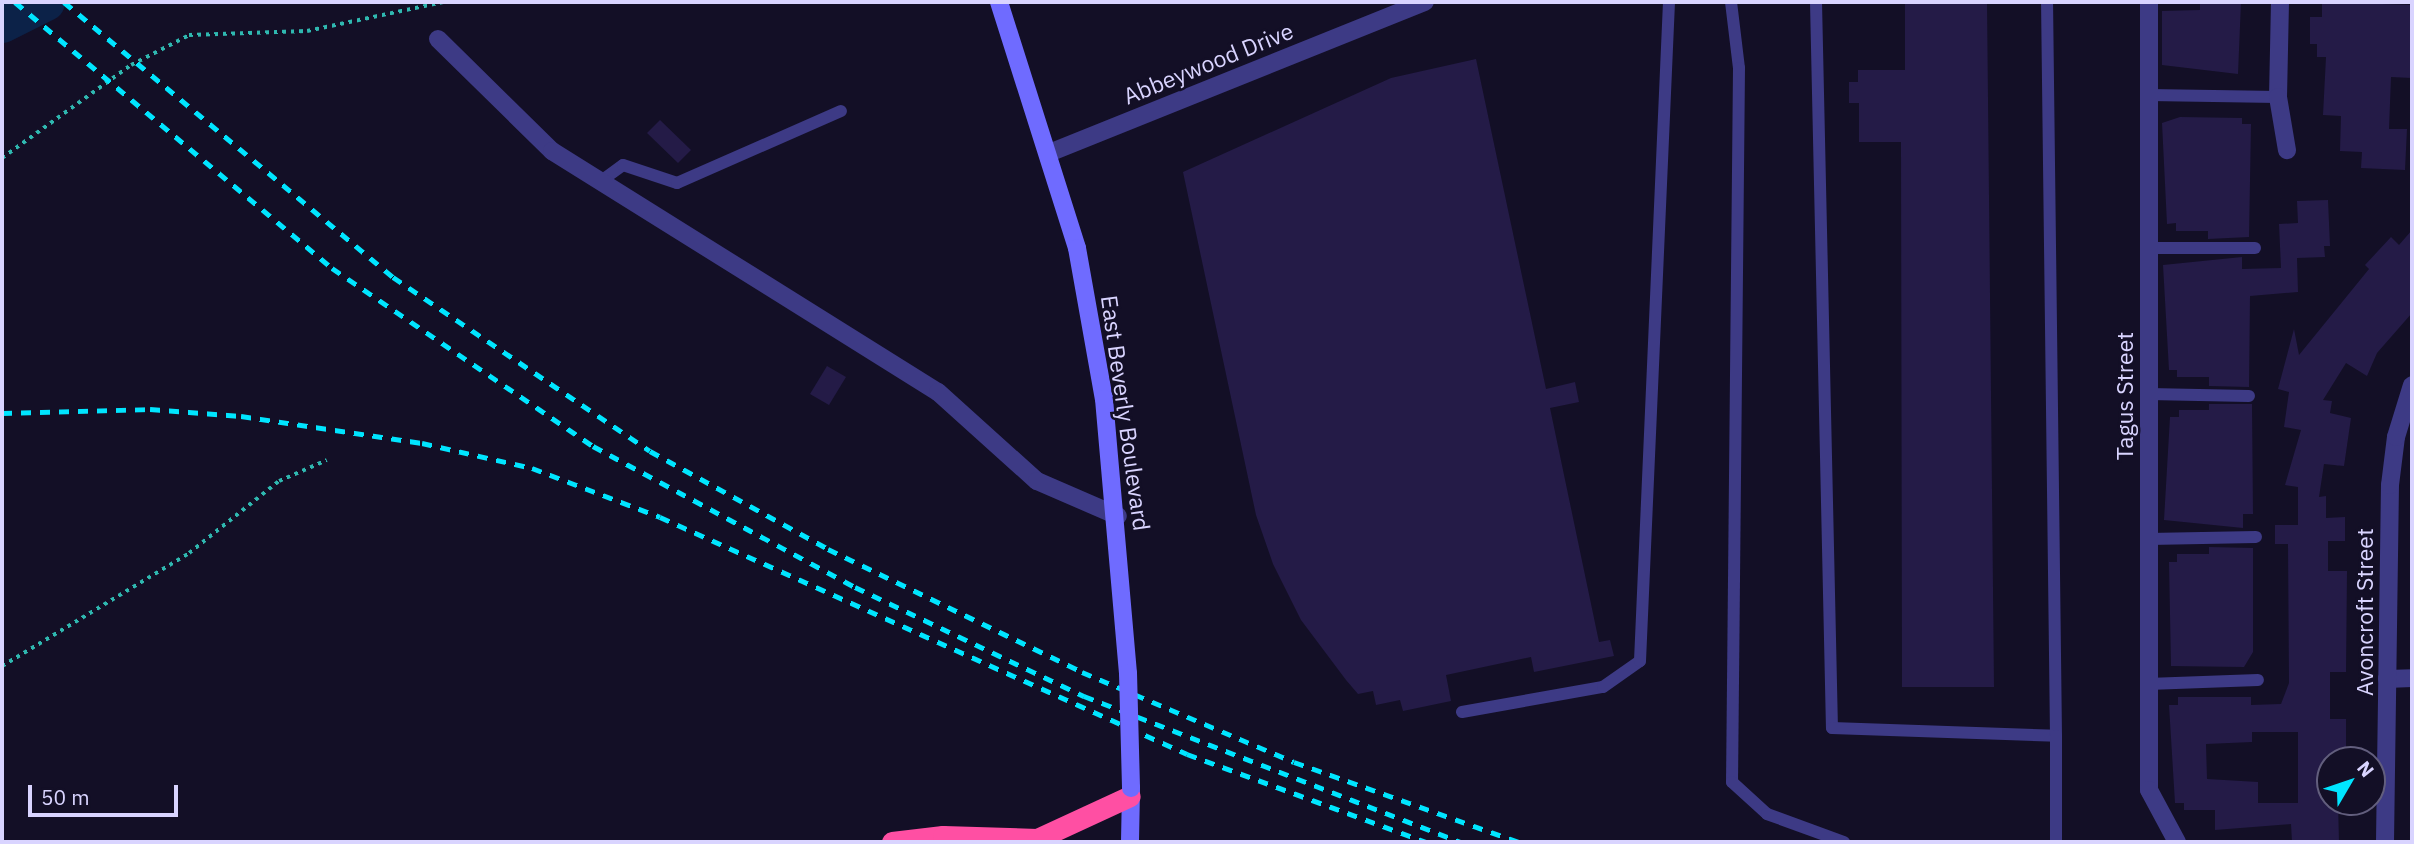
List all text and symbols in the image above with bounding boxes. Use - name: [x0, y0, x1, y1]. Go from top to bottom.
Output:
- street label: Abbeywood Drive: [1119, 16, 1297, 110]
- street label: East Beverly Boulevard: [1096, 293, 1156, 533]
- street label: Tagus Street: [2110, 332, 2138, 460]
- street label: Avoncroft Street: [2350, 528, 2378, 696]
- north arrow: [2316, 746, 2386, 816]
- text: N: [2352, 756, 2379, 782]
- scale bar: [32, 770, 182, 814]
- text: 50 m: [41, 783, 90, 811]

